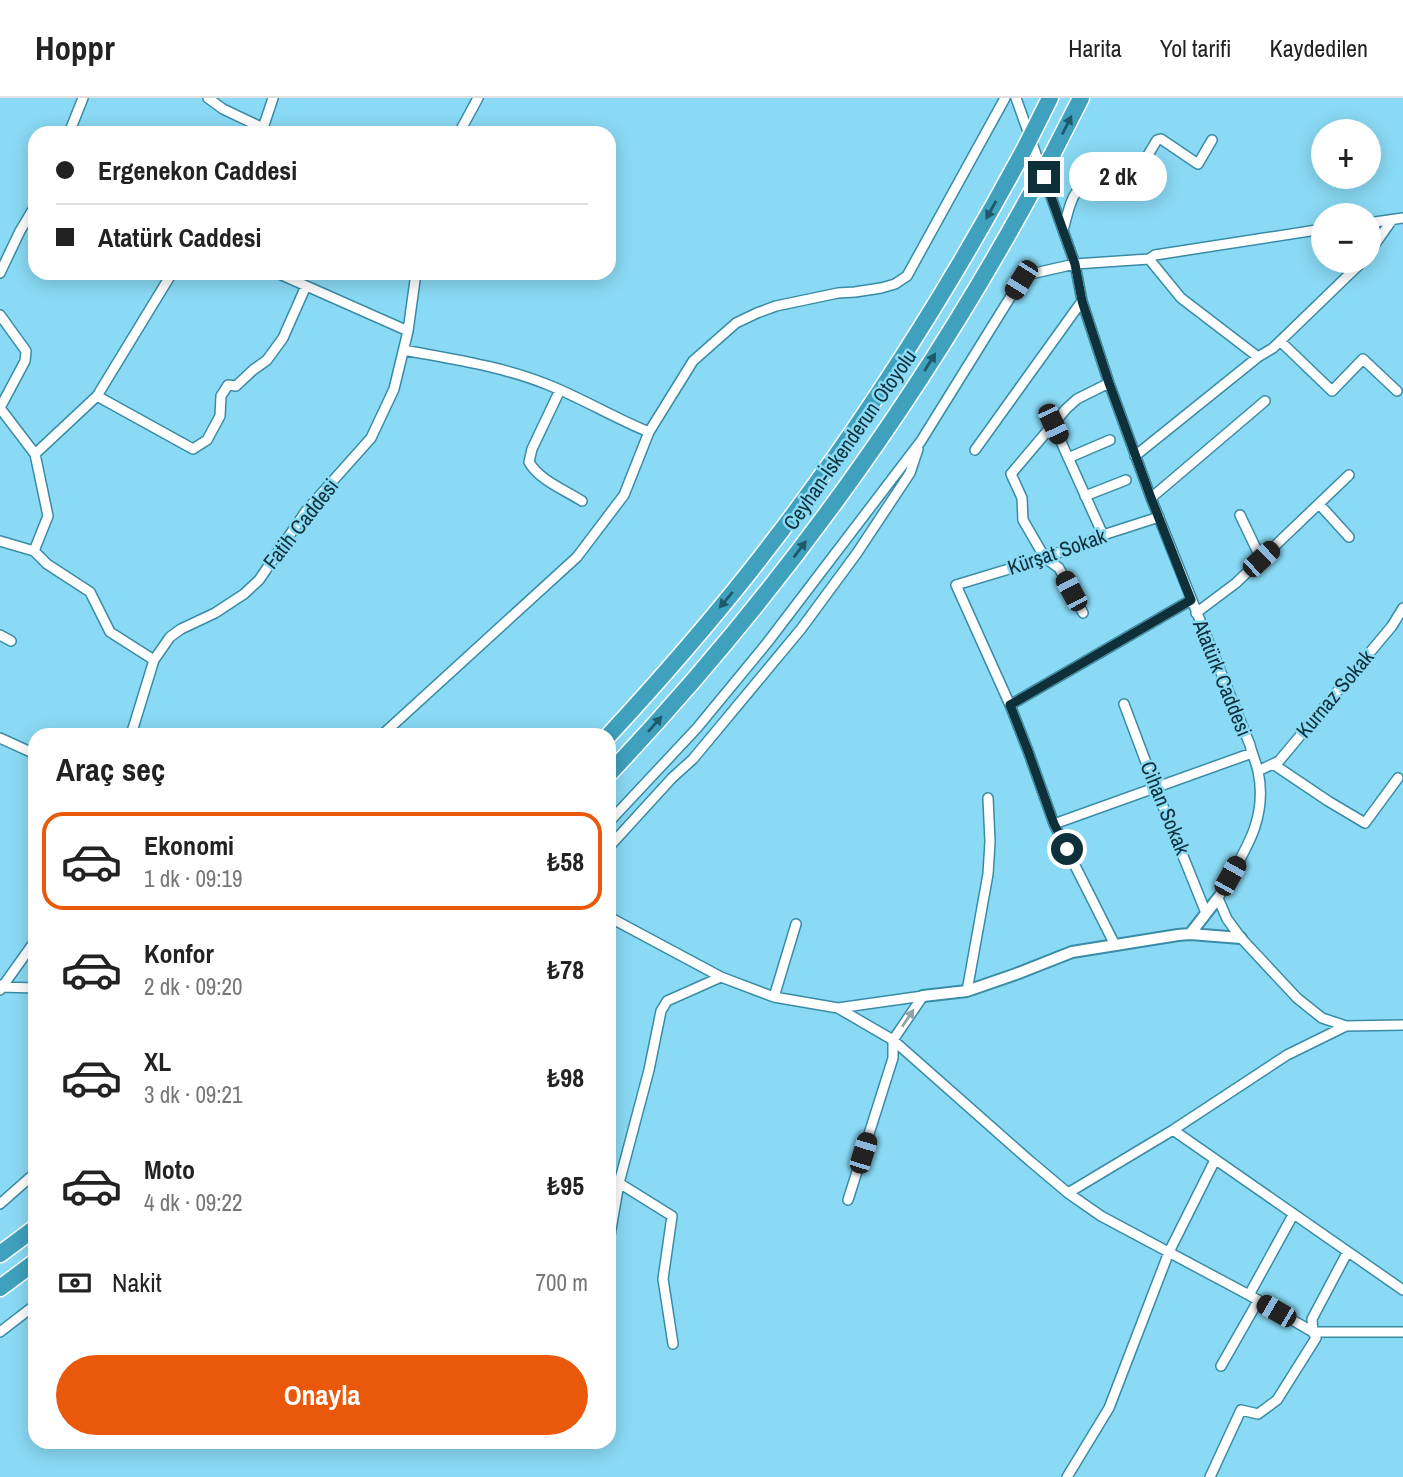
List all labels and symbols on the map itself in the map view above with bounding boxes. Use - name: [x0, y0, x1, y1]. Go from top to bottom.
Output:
- one-way arrow: [1060, 115, 1072, 135]
- callout: 2 dk: [1068, 153, 1166, 202]
- route end: [1028, 161, 1060, 193]
- one-way arrow: [985, 200, 997, 220]
- car: [1001, 257, 1042, 303]
- street label: Ceyhan-İskenderun Otoyolu: [776, 344, 923, 536]
- one-way arrow: [923, 352, 936, 372]
- car: [1035, 401, 1072, 447]
- street label: Fatih Caddesi: [256, 472, 345, 575]
- street label: Kürşat Sokak: [1004, 521, 1110, 582]
- car: [1239, 537, 1284, 581]
- one-way arrow: [793, 540, 807, 558]
- car: [1052, 568, 1091, 614]
- one-way arrow: [719, 592, 734, 609]
- street label: Atatürk Caddesi: [1186, 614, 1259, 740]
- street label: Kurnaz Sokak: [1289, 643, 1380, 744]
- one-way arrow: [647, 715, 663, 733]
- street label: Cihan Sokak: [1134, 757, 1198, 859]
- route start: [1051, 833, 1083, 865]
- car: [1211, 853, 1250, 899]
- one-way arrow: [901, 1009, 915, 1027]
- car: [847, 1130, 880, 1176]
- car: [1253, 1291, 1300, 1331]

